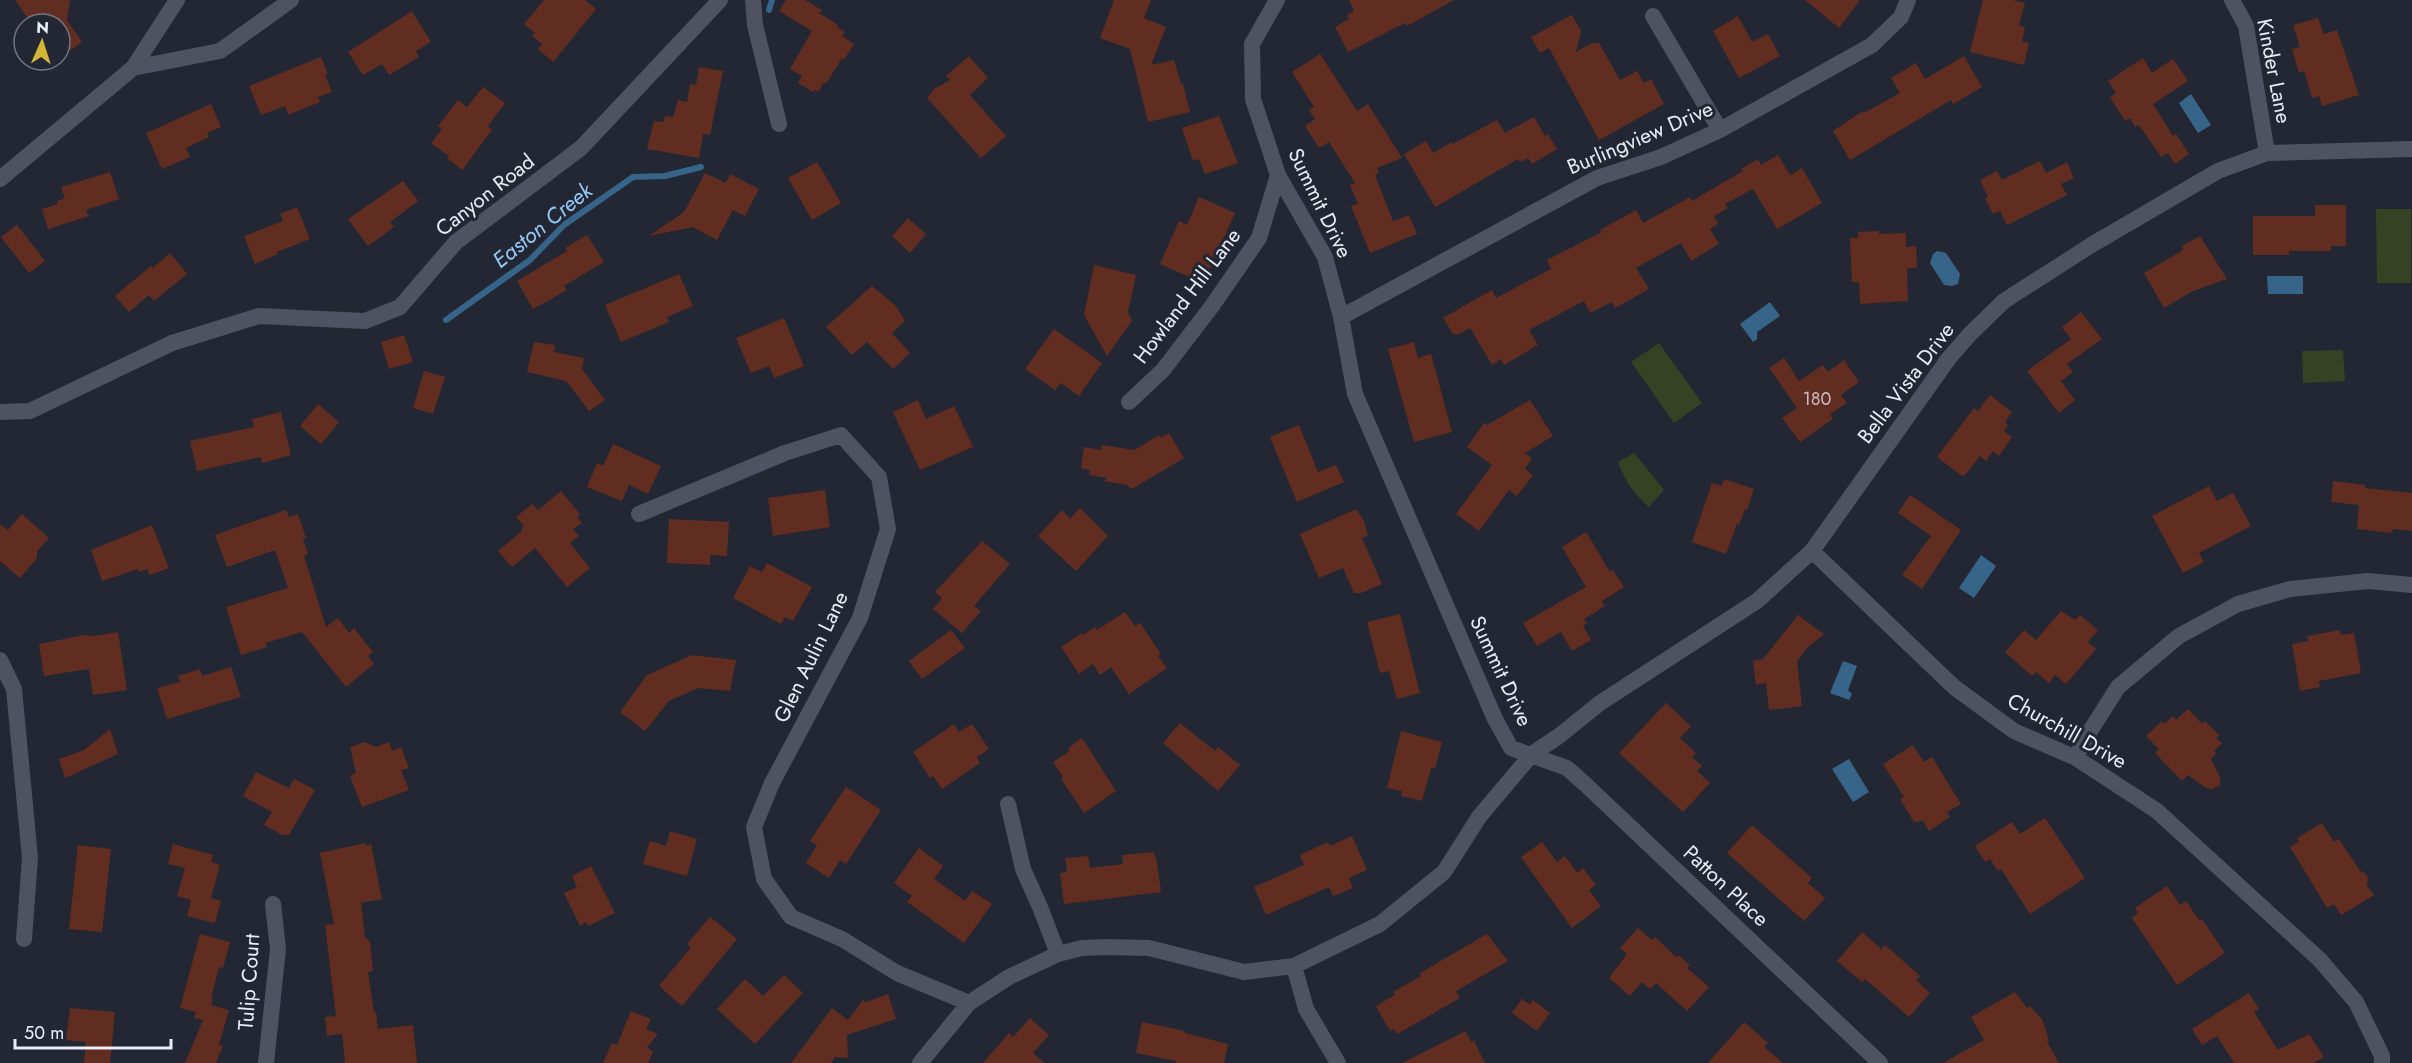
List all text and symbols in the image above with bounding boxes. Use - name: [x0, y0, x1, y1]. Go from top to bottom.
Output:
- north arrow: [12, 12, 72, 72]
- text: N: [36, 16, 50, 39]
- street label: Kinder Lane: [2249, 16, 2299, 126]
- street label: Burlingview Drive: [1562, 94, 1718, 182]
- street label: Summit Drive: [1280, 143, 1360, 263]
- street label: Canyon Road: [429, 147, 541, 243]
- water label: Easton Creek: [485, 174, 600, 275]
- street label: Howland Hill Lane: [1126, 222, 1248, 370]
- street label: Bella Vista Drive: [1851, 316, 1962, 450]
- house number: 180: [1803, 386, 1832, 412]
- street label: Glen Aulin Lane: [766, 586, 856, 728]
- street label: Summit Drive: [1462, 611, 1540, 731]
- street label: Churchill Drive: [2002, 686, 2132, 776]
- street label: Patton Place: [1677, 838, 1776, 934]
- street label: Tulip Court: [231, 933, 267, 1031]
- scale bar: [15, 1012, 171, 1050]
- text: 50 m: [24, 1020, 64, 1046]

